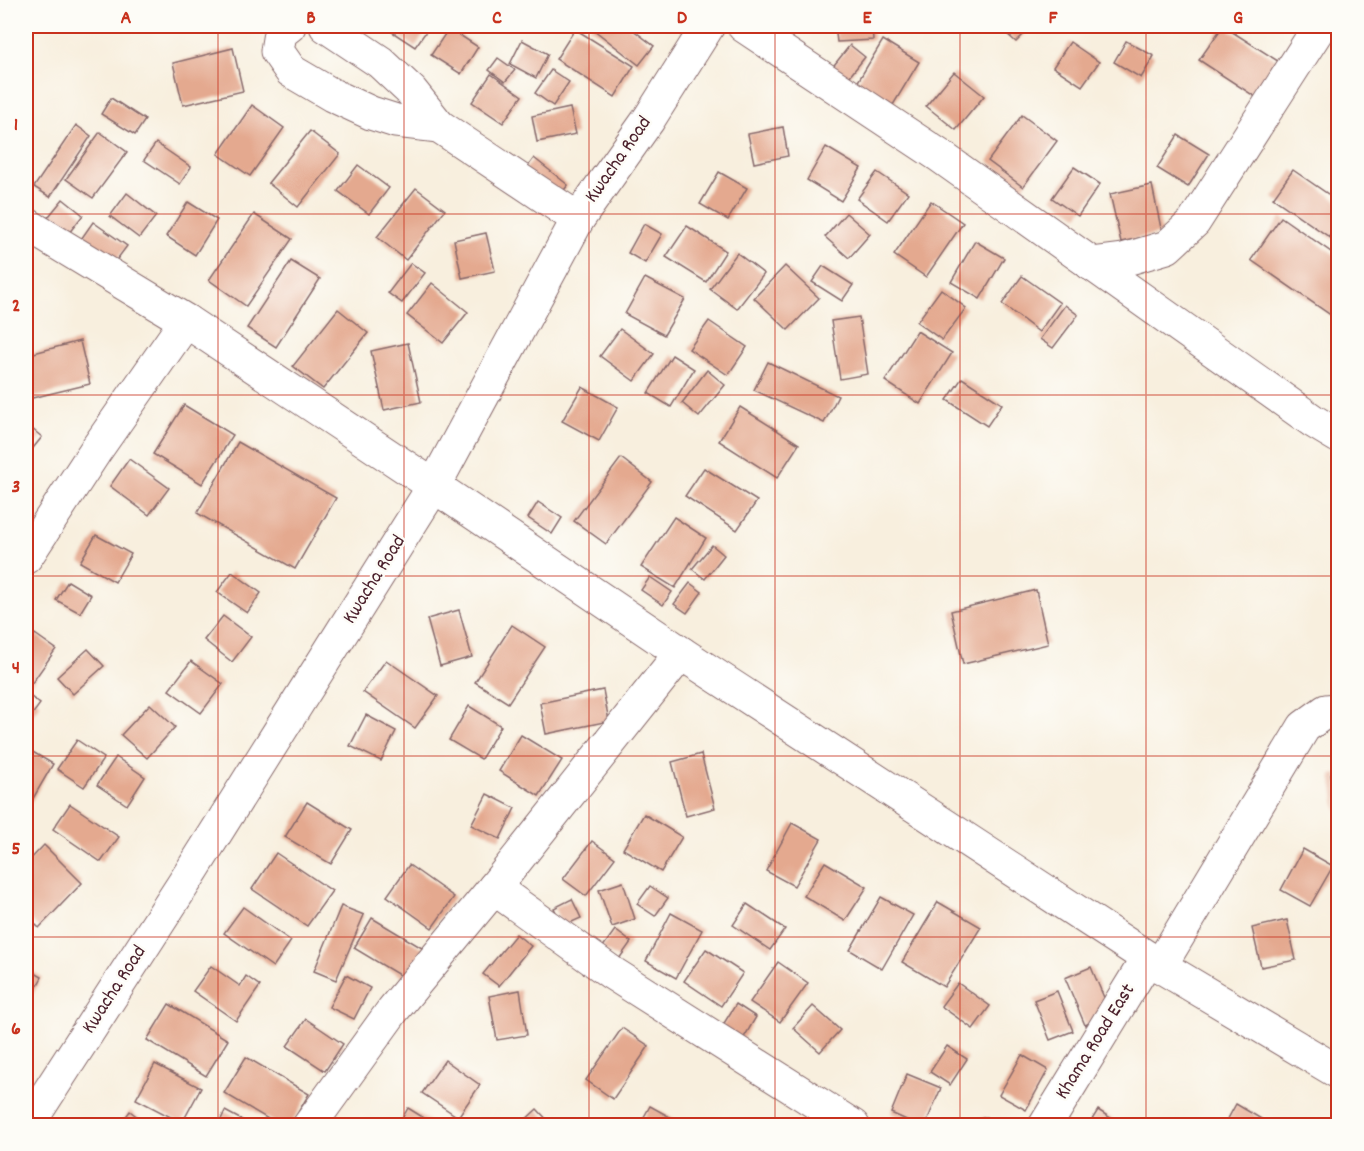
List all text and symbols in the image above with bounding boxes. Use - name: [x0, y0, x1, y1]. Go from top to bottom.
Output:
- text: A: [121, 5, 132, 33]
- text: B: [306, 5, 316, 33]
- text: C: [492, 5, 502, 33]
- text: D: [677, 5, 688, 33]
- text: E: [862, 5, 872, 33]
- text: F: [1049, 5, 1059, 33]
- text: G: [1233, 5, 1243, 33]
- street label: Kwacha Road: [579, 111, 659, 209]
- text: 1: [14, 112, 18, 140]
- text: 2: [12, 293, 20, 321]
- text: 3: [12, 474, 20, 502]
- street label: Kwacha Road: [337, 530, 413, 630]
- text: 4: [12, 655, 20, 683]
- text: 5: [11, 836, 21, 864]
- street label: Kwacha Road: [76, 940, 154, 1040]
- street label: Khama Road East: [1049, 979, 1143, 1105]
- text: 6: [11, 1016, 21, 1044]

